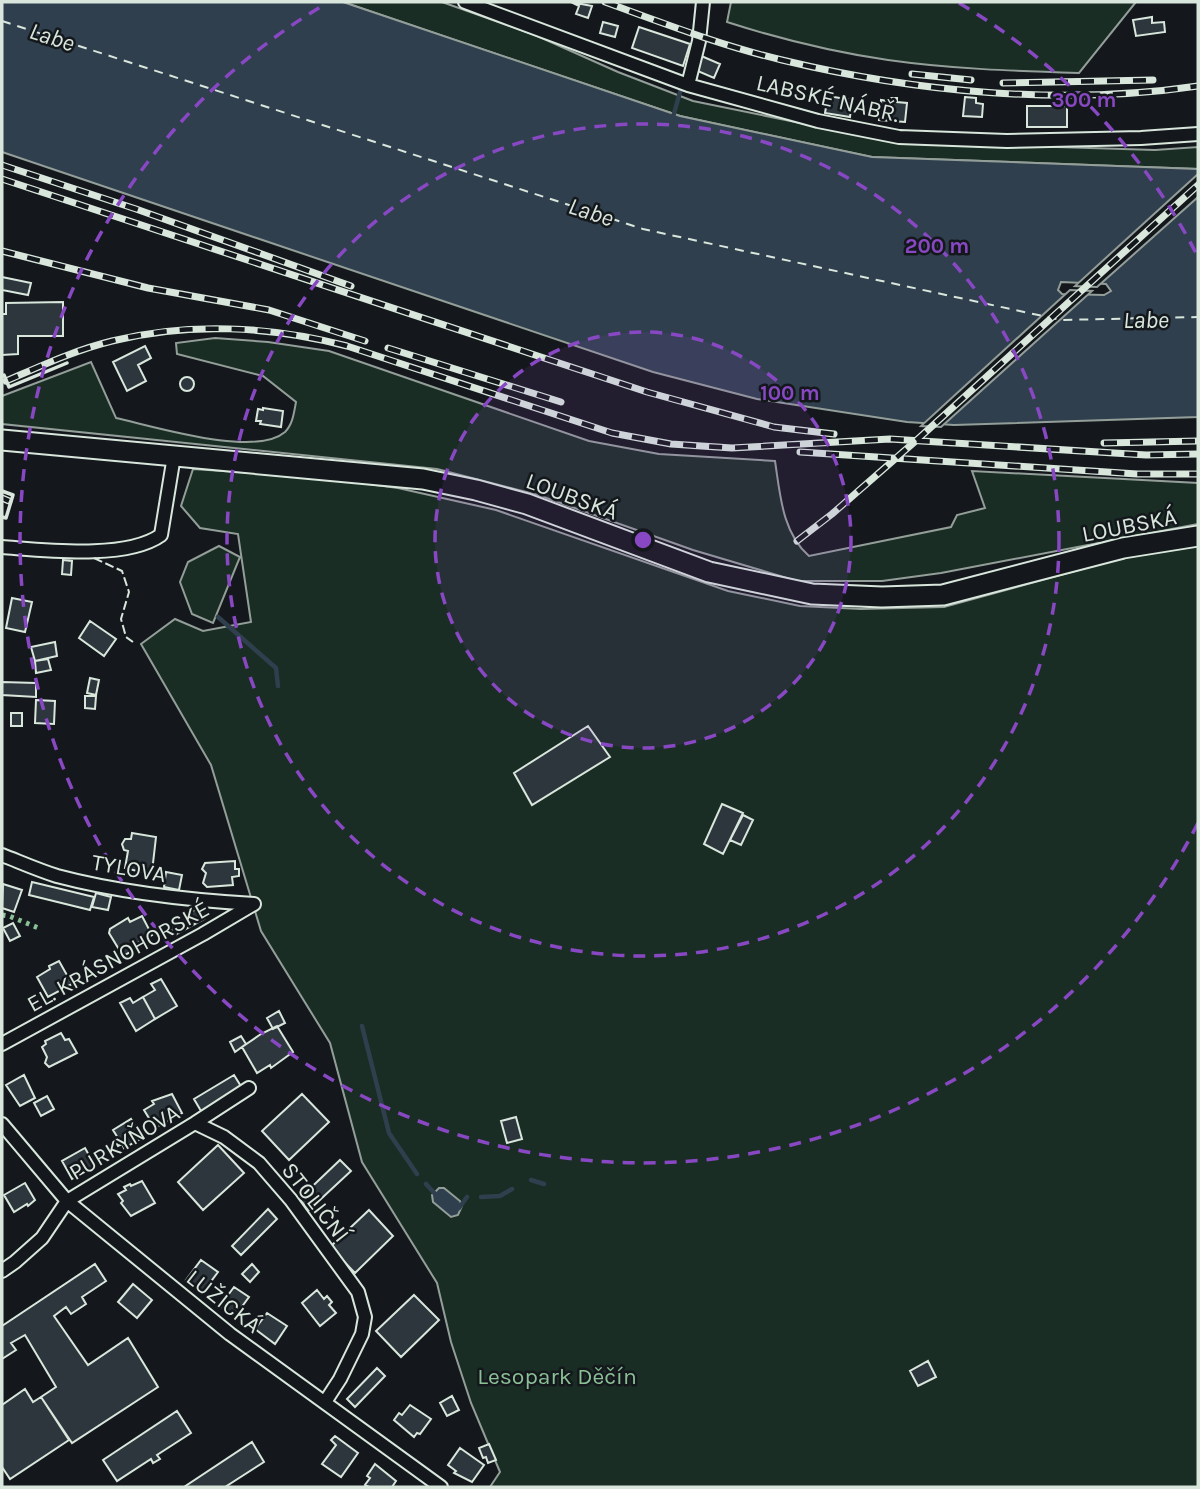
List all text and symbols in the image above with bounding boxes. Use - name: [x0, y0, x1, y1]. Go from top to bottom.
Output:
- water label: Labe: [26, 17, 78, 57]
- street label: LABSKÉ NÁBŘ.: [754, 69, 902, 128]
- text: 300 m: [1052, 88, 1116, 112]
- water label: Labe: [565, 192, 617, 232]
- text: 200 m: [905, 234, 969, 258]
- water label: Labe: [1123, 306, 1169, 334]
- text: 100 m: [760, 381, 820, 405]
- street label: LOUBSKÁ: [522, 467, 622, 526]
- street label: LOUBSKÁ: [1079, 503, 1179, 548]
- centre of rings: [631, 528, 655, 552]
- street label: TYLOVA: [90, 849, 168, 888]
- street label: EL. KRÁSNOHORSKÉ: [22, 895, 214, 1018]
- street label: PURKYŇOVA: [64, 1099, 184, 1186]
- street label: STOLIČNÍ: [276, 1157, 355, 1248]
- street label: LUŽICKÁ: [181, 1264, 266, 1339]
- park label: Lesopark Děčín: [477, 1363, 637, 1390]

